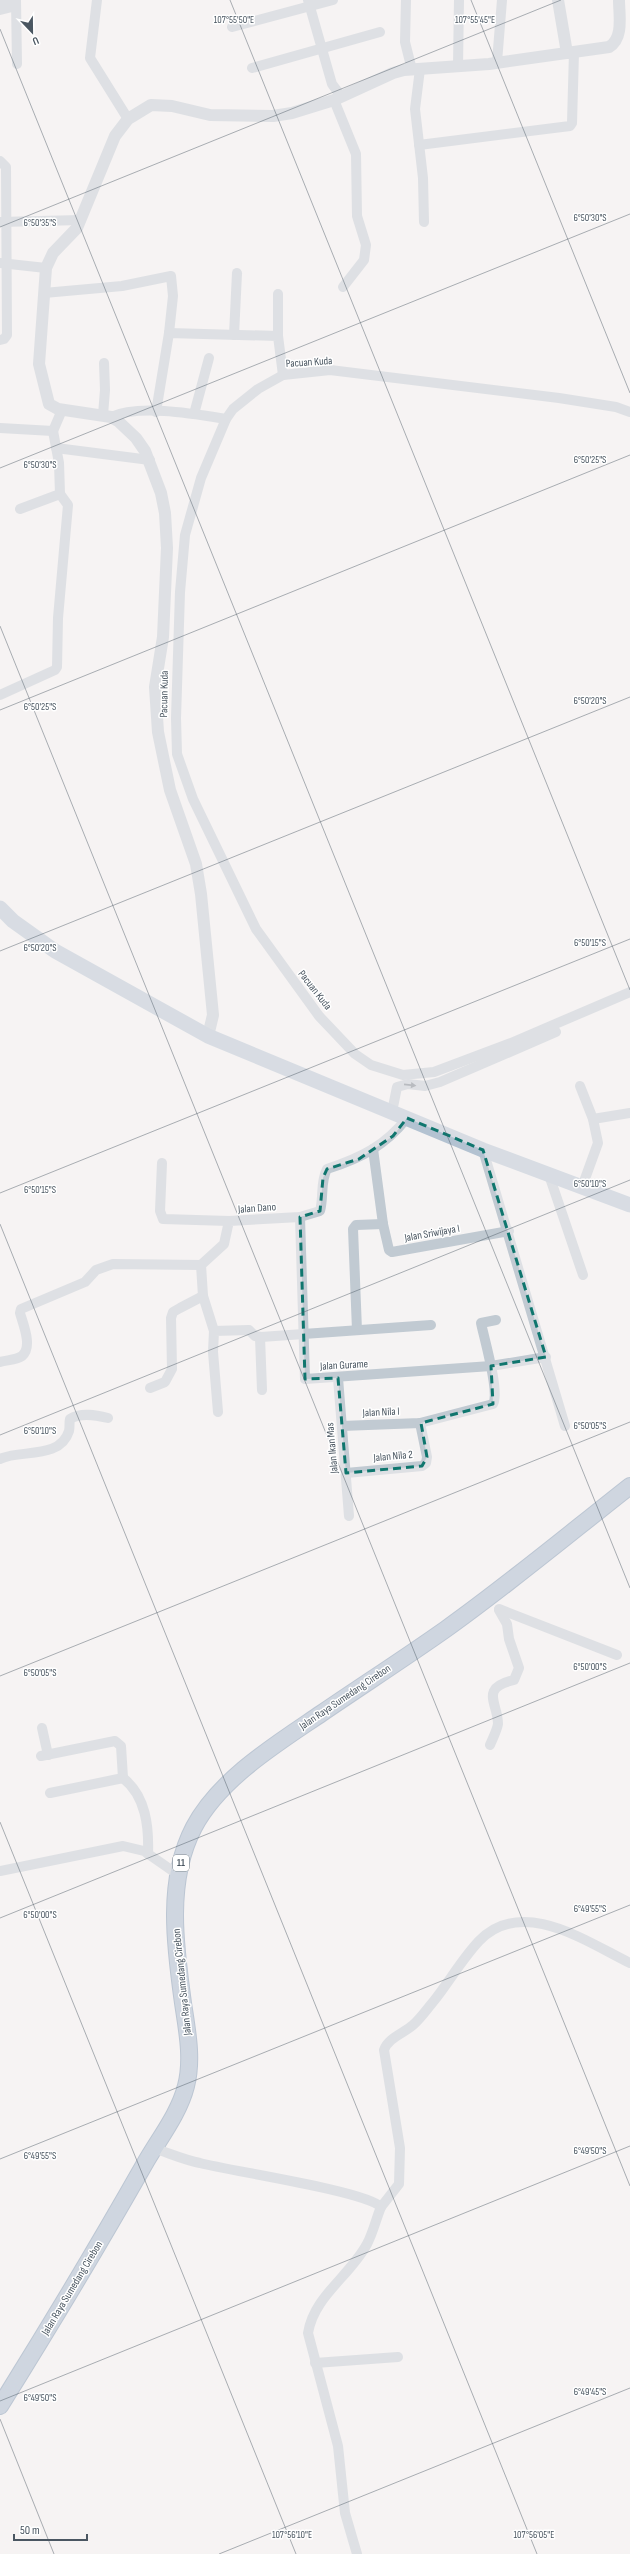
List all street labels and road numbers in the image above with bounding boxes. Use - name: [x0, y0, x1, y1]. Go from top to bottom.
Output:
- street label: Pacuan Kuda: [285, 354, 333, 370]
- street label: Pacuan Kuda: [157, 671, 171, 717]
- street label: Pacuan Kuda: [296, 968, 334, 1012]
- street label: Jalan Dano: [237, 1200, 277, 1216]
- street label: Jalan Sriwijaya I: [402, 1222, 461, 1244]
- street label: Jalan Gurame: [319, 1357, 368, 1373]
- street label: Jalan Nila I: [361, 1405, 400, 1420]
- street label: Jalan Ikan Mas: [323, 1422, 341, 1475]
- street label: Jalan Nila 2: [372, 1448, 414, 1464]
- street label: Jalan Raya Sumedang Cirebon: [296, 1661, 393, 1733]
- road number: 11: [173, 1855, 189, 1871]
- street label: Jalan Raya Sumedang Cirebon: [170, 1928, 194, 2037]
- street label: Jalan Raya Sumedang Cirebon: [38, 2238, 105, 2338]

